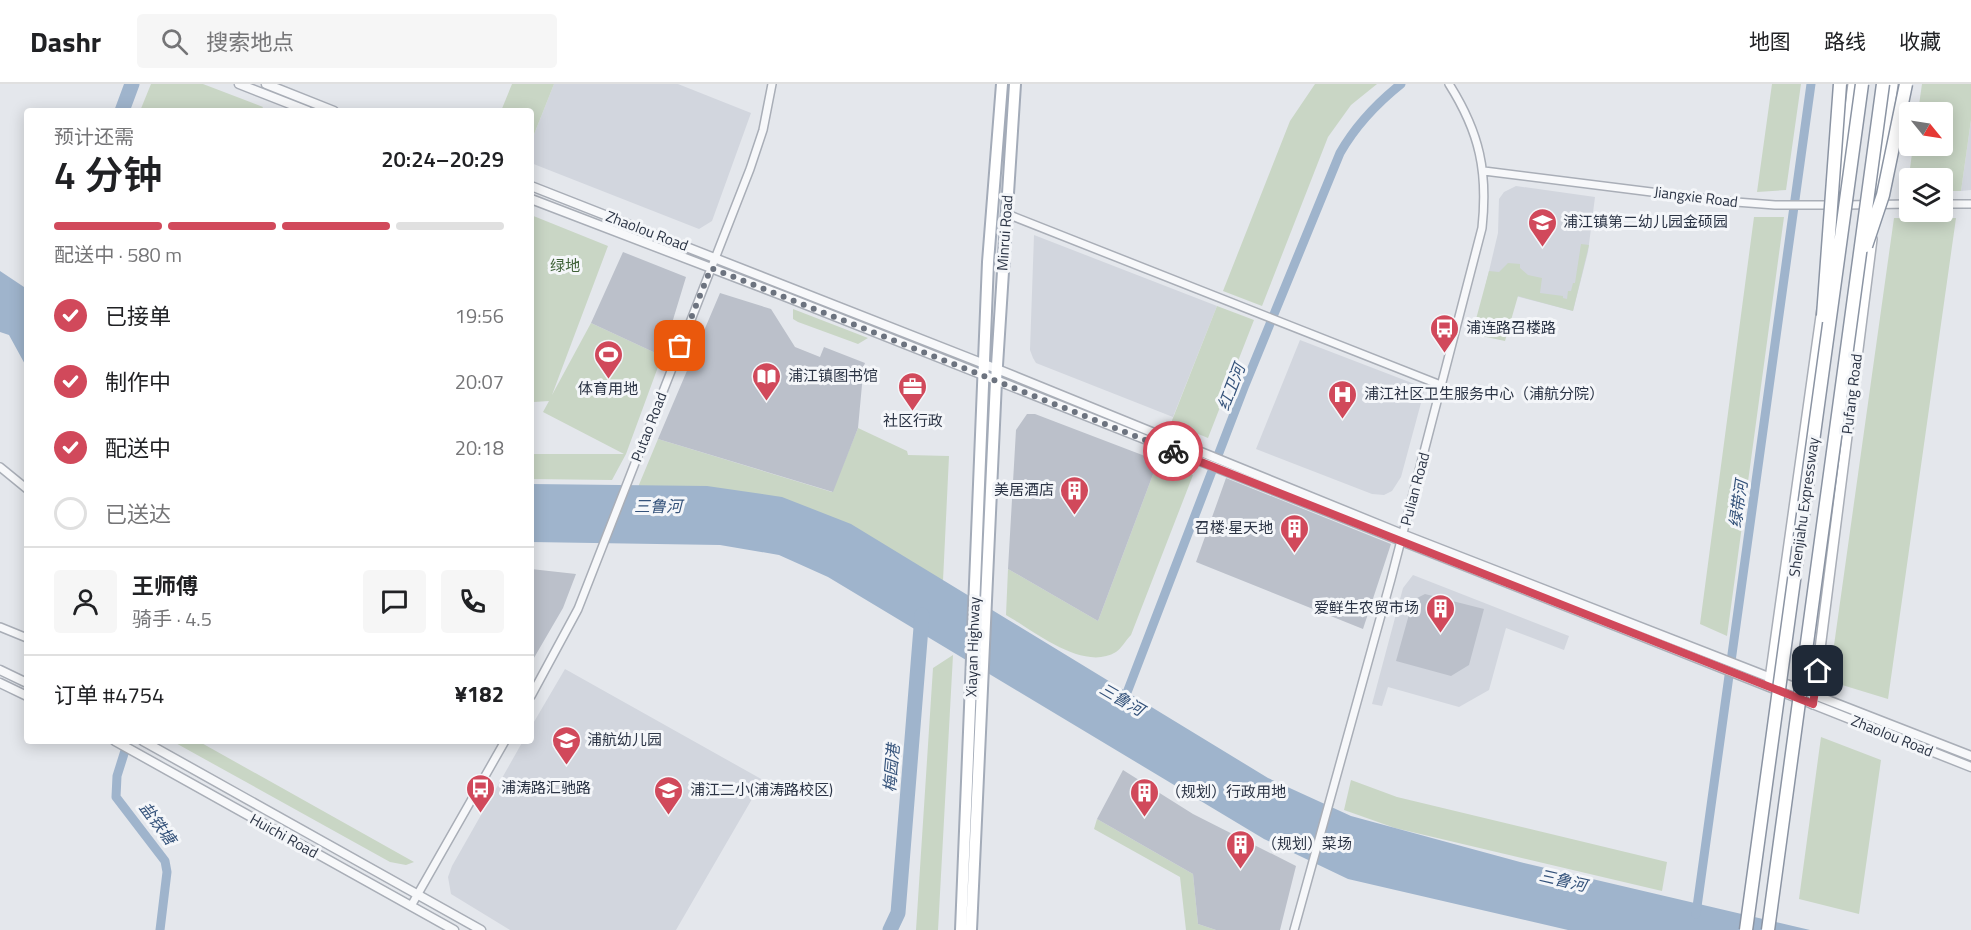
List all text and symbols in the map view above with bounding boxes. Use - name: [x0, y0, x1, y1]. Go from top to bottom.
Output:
- search box: [137, 14, 557, 68]
- text: Dashr: [30, 20, 101, 63]
- icon: search: [158, 25, 191, 58]
- text: 搜索地点: [206, 25, 294, 59]
- text: 地图: [1749, 25, 1791, 57]
- text: 路线: [1824, 25, 1866, 57]
- text: 收藏: [1899, 25, 1941, 57]
- north arrow: [1899, 102, 1953, 156]
- map controls: [1899, 102, 1953, 222]
- text: 预计还需: [54, 121, 134, 152]
- text: 20:24–20:29: [381, 142, 504, 176]
- text: 4 分钟: [54, 145, 162, 204]
- button: layers: [1899, 168, 1953, 222]
- street label: Jiangxie Road: [1653, 180, 1739, 213]
- street label: Minrui Road: [990, 194, 1019, 272]
- street label: Zhaolou Road: [603, 204, 692, 257]
- school or university icon: 浦江镇第二幼儿园金硕园: [1526, 206, 1558, 248]
- place label: 浦江镇第二幼儿园金硕园: [1563, 210, 1728, 233]
- text: 配送中 · 580 m: [54, 239, 182, 270]
- park label: 绿地: [550, 254, 580, 277]
- icon: check: [54, 299, 87, 332]
- text: 已接单: [105, 299, 171, 333]
- text: 19:56: [455, 300, 504, 331]
- bus stop icon: 浦连路召楼路: [1429, 312, 1461, 354]
- place label: 浦连路召楼路: [1466, 316, 1556, 339]
- pin: [654, 320, 705, 371]
- icon: bag: [663, 329, 696, 362]
- sports icon: 体育用地: [592, 338, 624, 380]
- street label: Pufang Road: [1835, 352, 1868, 435]
- water label: 红卫河: [1211, 358, 1252, 414]
- library icon: 浦江镇图书馆: [751, 360, 783, 402]
- place label: 浦江镇图书馆: [788, 364, 878, 387]
- icon: check: [54, 365, 87, 398]
- text: 制作中: [105, 365, 171, 399]
- text: 20:07: [455, 366, 504, 397]
- office icon: 社区行政: [897, 370, 929, 412]
- place label: 体育用地: [578, 377, 638, 400]
- hospital icon: 浦江社区卫生服务中心（浦航分院）: [1327, 378, 1359, 420]
- place label: 浦江社区卫生服务中心（浦航分院）: [1364, 382, 1604, 405]
- street label: Putao Road: [625, 388, 672, 465]
- place label: 社区行政: [883, 409, 943, 432]
- courier: [1143, 421, 1203, 481]
- icon: check: [54, 431, 87, 464]
- text: 配送中: [105, 431, 171, 465]
- text: 20:18: [455, 432, 504, 463]
- icon: bike: [1157, 435, 1190, 468]
- street label: Shenjiahu Expressway: [1782, 436, 1825, 578]
- street label: Pulian Road: [1394, 450, 1435, 528]
- building icon: 美居酒店: [1059, 474, 1091, 516]
- water label: 绿带河: [1723, 476, 1754, 529]
- place label: 美居酒店: [994, 478, 1054, 501]
- water label: 三鲁河: [634, 494, 685, 518]
- text: 已送达: [105, 497, 171, 531]
- building icon: 召楼·星天地: [1278, 512, 1310, 554]
- place label: 召楼·星天地: [1195, 516, 1273, 539]
- text: 王师傅: [132, 569, 198, 603]
- button: person: [54, 570, 117, 633]
- button: chat: [363, 570, 426, 633]
- button: phone: [441, 570, 504, 633]
- building icon: 爱鲜生农贸市场: [1424, 592, 1456, 634]
- place label: 爱鲜生农贸市场: [1314, 596, 1419, 619]
- street label: Xiayan Highway: [959, 597, 986, 697]
- text: 骑手 · 4.5: [132, 603, 212, 634]
- pin: [1792, 645, 1843, 696]
- icon: home: [1801, 654, 1834, 687]
- text: ¥182: [455, 677, 504, 711]
- water label: 三鲁河: [1095, 677, 1151, 723]
- text: 订单 #4754: [54, 678, 164, 712]
- street label: Zhaolou Road: [1848, 709, 1937, 762]
- school or university icon: 浦航幼儿园: [550, 724, 582, 766]
- place label: 浦航幼儿园: [587, 728, 662, 751]
- water label: 梅园港: [877, 741, 905, 793]
- bus stop icon: 浦涛路汇驰路: [464, 772, 496, 814]
- school or university icon: 浦江二小(浦涛路校区): [653, 774, 685, 816]
- place label: 浦涛路汇驰路: [501, 776, 591, 799]
- building icon: （规划）行政用地: [1129, 776, 1161, 818]
- place label: 浦江二小(浦涛路校区): [690, 778, 833, 801]
- place label: （规划）行政用地: [1166, 780, 1286, 803]
- water label: 盐铁塘: [134, 797, 184, 852]
- street label: Huichi Road: [246, 807, 323, 864]
- building icon: （规划）菜场: [1225, 828, 1257, 870]
- place label: （规划）菜场: [1262, 832, 1352, 855]
- water label: 三鲁河: [1537, 863, 1592, 898]

